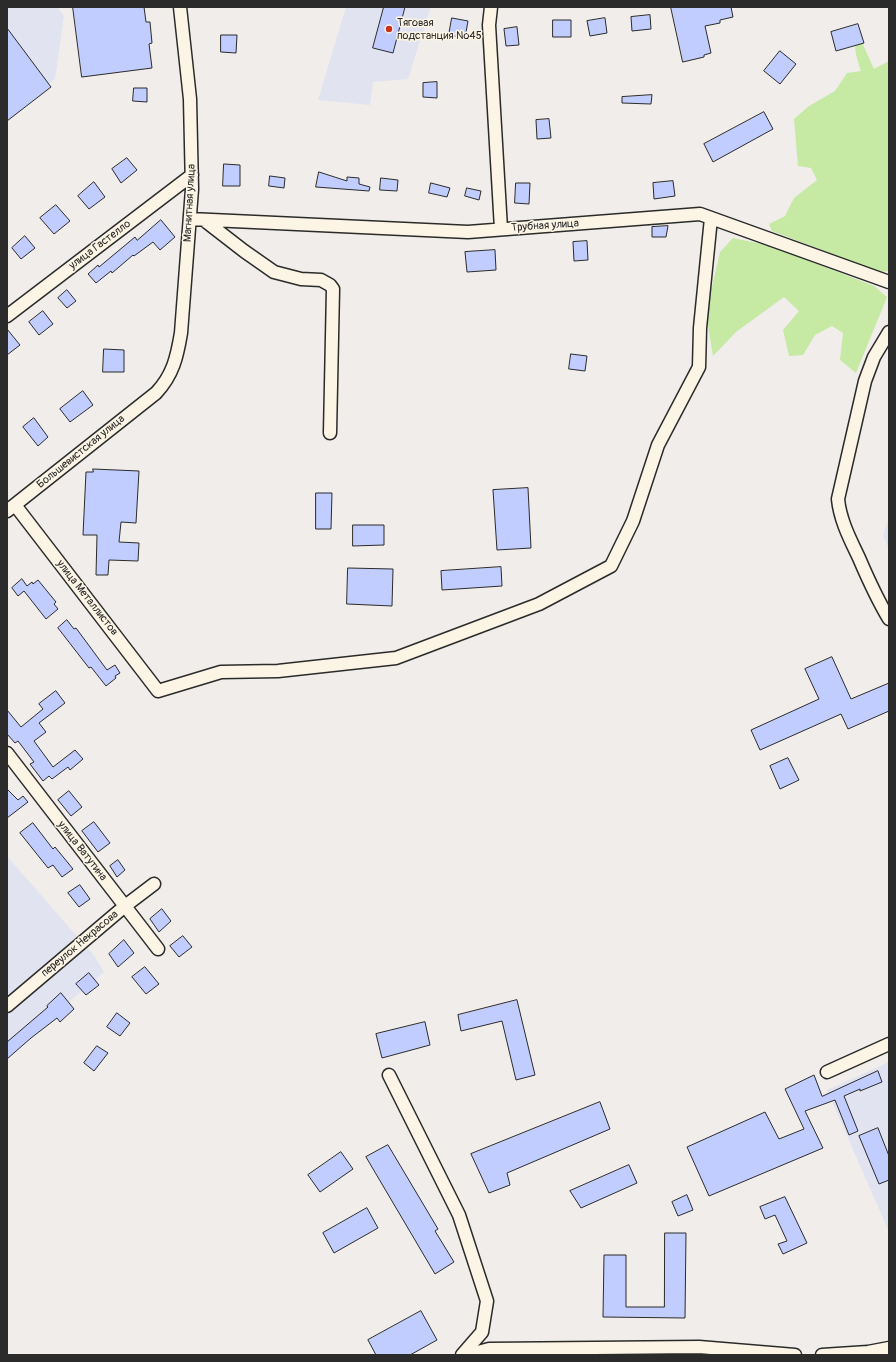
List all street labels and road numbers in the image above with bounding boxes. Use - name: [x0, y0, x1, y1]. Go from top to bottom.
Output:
- street label: Магнитная улица: [181, 164, 199, 242]
- street label: улица Гастелло: [67, 217, 133, 273]
- street label: Трубная улица: [511, 217, 579, 235]
- street label: Большевистская улица: [34, 413, 128, 491]
- street label: улица Металлистов: [53, 558, 121, 638]
- street label: улица Ватутина: [55, 818, 109, 884]
- street label: переулок Некрасова: [39, 908, 121, 980]

